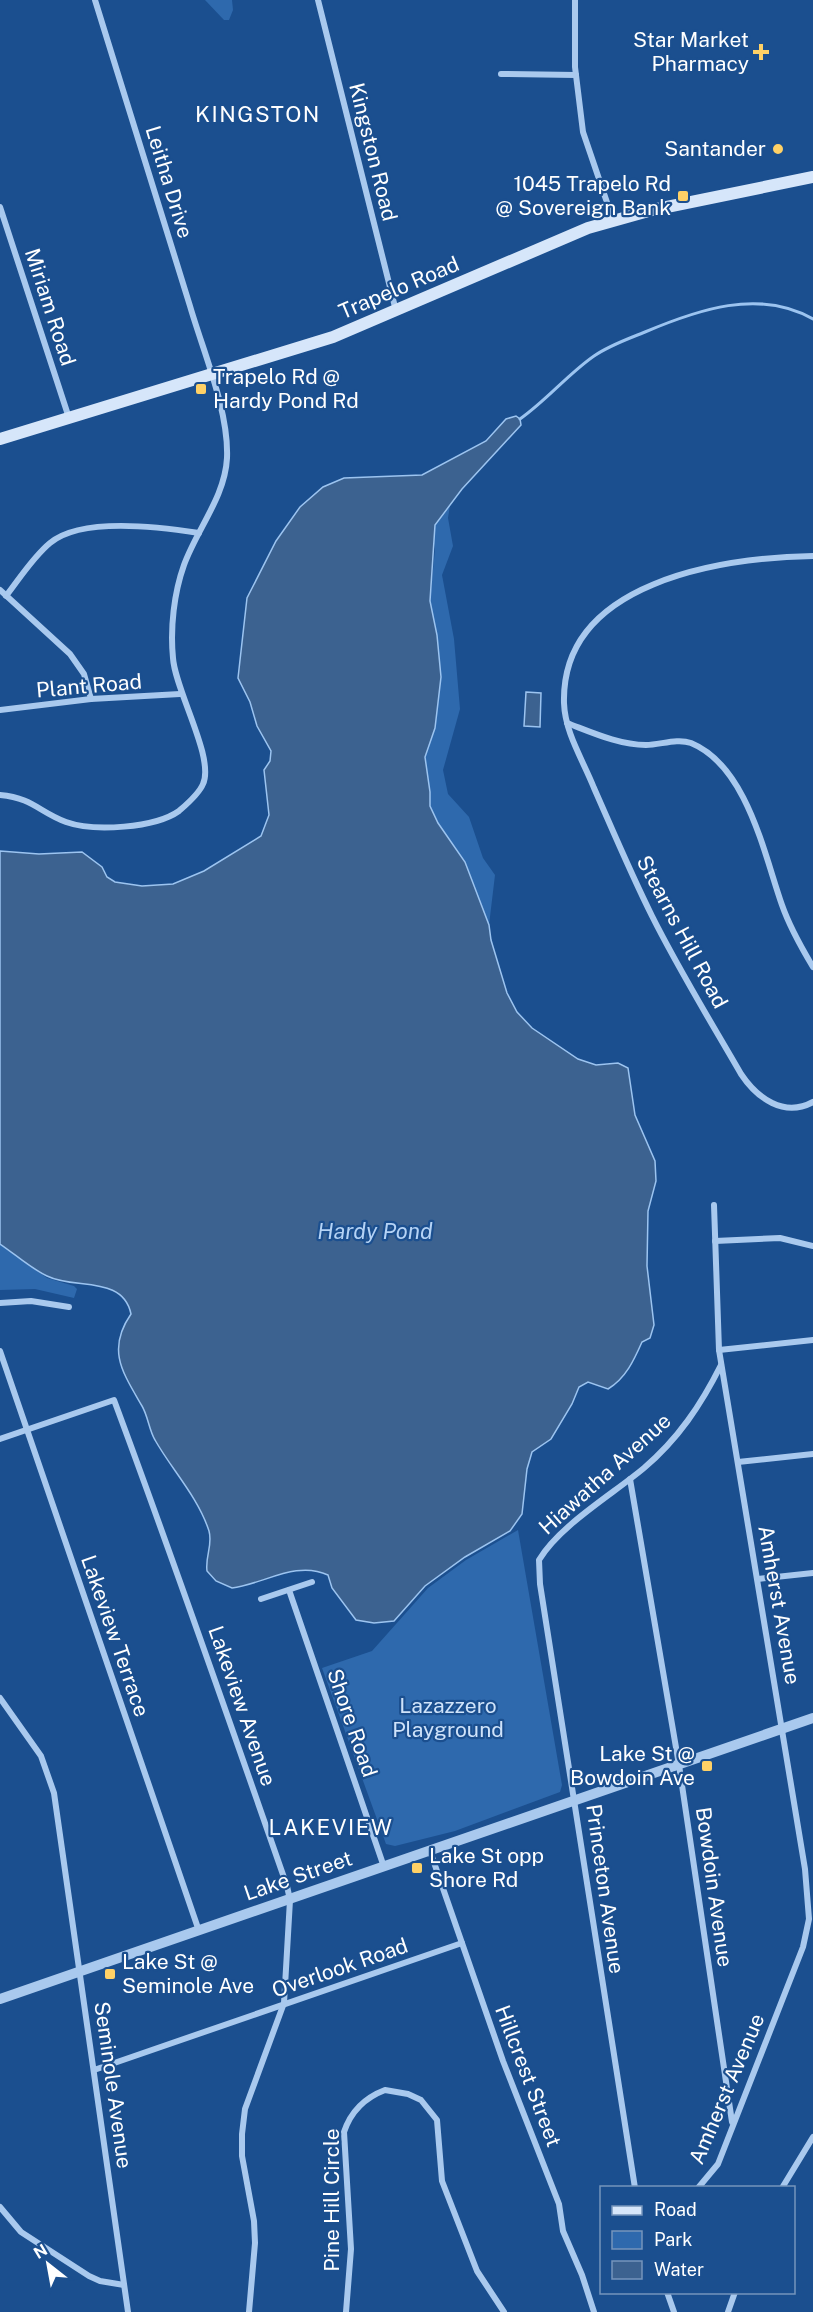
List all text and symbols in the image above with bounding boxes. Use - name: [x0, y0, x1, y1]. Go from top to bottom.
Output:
- place label: Star Market Pharmacy: [633, 27, 749, 76]
- marker: Star Market Pharmacy: [754, 45, 768, 59]
- street label: Kingston Road: [344, 80, 403, 224]
- district label: KINGSTON: [195, 101, 321, 127]
- street label: Leitha Drive: [141, 123, 198, 241]
- place label: Santander: [664, 136, 766, 161]
- marker: Santander: [771, 142, 785, 156]
- place label: 1045 Trapelo Rd @ Sovereign Bank: [496, 171, 671, 220]
- marker: 1045 Trapelo Rd @ Sovereign Bank: [676, 189, 690, 203]
- street label: Miriam Road: [20, 245, 81, 369]
- street label: Trapelo Road: [335, 251, 463, 324]
- place label: Trapelo Rd @ Hardy Pond Rd: [213, 364, 359, 413]
- marker: Trapelo Rd @ Hardy Pond Rd: [194, 382, 208, 396]
- street label: Plant Road: [35, 668, 143, 703]
- street label: Stearns Hill Road: [632, 851, 733, 1012]
- water label: Hardy Pond: [317, 1218, 433, 1244]
- street label: Hiawatha Avenue: [534, 1408, 676, 1539]
- street label: Amherst Avenue: [753, 1523, 806, 1686]
- street label: Lakeview Terrace: [76, 1552, 155, 1720]
- street label: Lakeview Avenue: [203, 1623, 282, 1789]
- street label: Shore Road: [322, 1665, 383, 1780]
- park label: Lazazzero Playground: [392, 1693, 504, 1742]
- place label: Lake St @ Bowdoin Ave: [570, 1741, 695, 1790]
- marker: Lake St @ Bowdoin Ave: [700, 1759, 714, 1773]
- street label: Princeton Avenue: [581, 1803, 630, 1975]
- street label: Bowdoin Avenue: [691, 1805, 738, 1968]
- district label: LAKEVIEW: [268, 1814, 394, 1840]
- place label: Lake St opp Shore Rd: [429, 1843, 544, 1892]
- street label: Lake Street: [240, 1845, 355, 1906]
- marker: Lake St opp Shore Rd: [410, 1861, 424, 1875]
- street label: Overlook Road: [269, 1933, 411, 2002]
- place label: Lake St @ Seminole Ave: [122, 1949, 254, 1998]
- marker: Lake St @ Seminole Ave: [103, 1967, 117, 1981]
- street label: Seminole Avenue: [89, 2000, 138, 2170]
- street label: Hillcrest Street: [490, 2002, 567, 2150]
- street label: Amherst Avenue: [684, 2010, 770, 2168]
- street label: Pine Hill Circle: [319, 2128, 344, 2272]
- legend: [600, 2186, 795, 2294]
- text: Road: [654, 2199, 697, 2220]
- text: Park: [654, 2229, 692, 2250]
- north arrow: [18, 2234, 78, 2294]
- text: N: [30, 2240, 51, 2263]
- text: Water: [654, 2259, 704, 2280]

